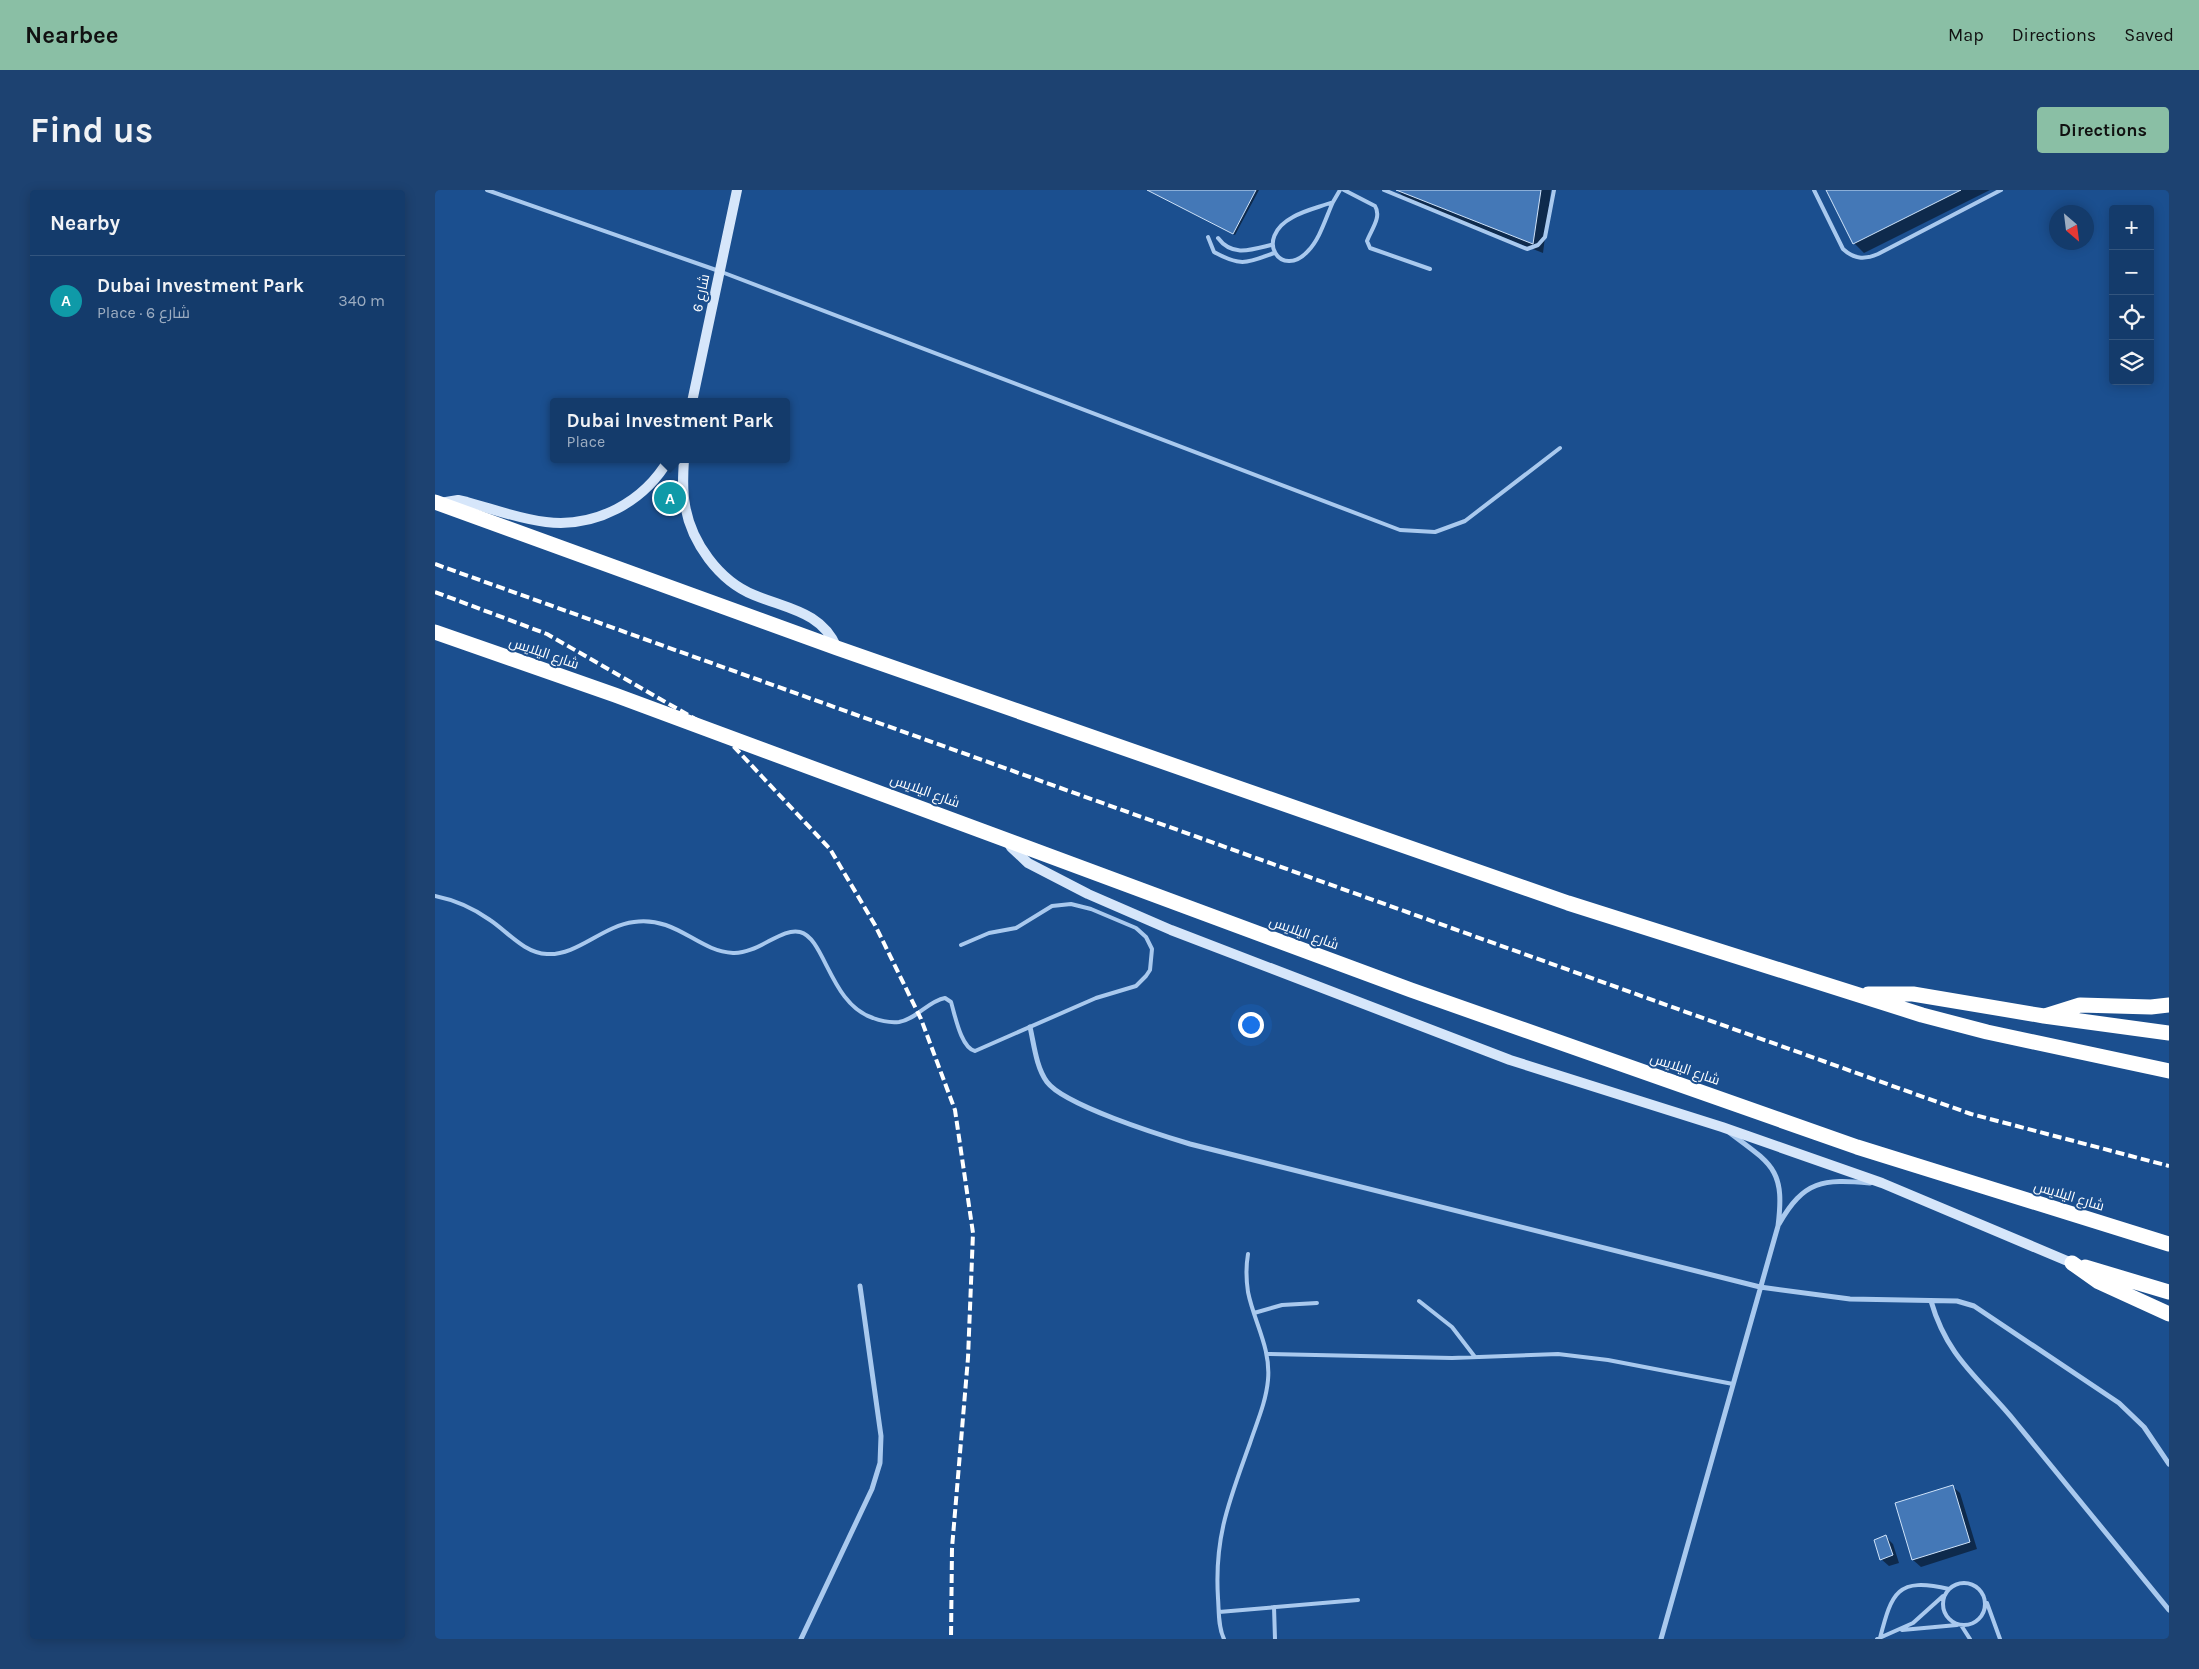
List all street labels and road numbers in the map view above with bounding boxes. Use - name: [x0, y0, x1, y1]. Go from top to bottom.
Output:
- street label: شارع 6: [689, 272, 713, 314]
- street label: شارع اليلايس: [507, 633, 581, 673]
- street label: شارع اليلايس: [888, 771, 962, 811]
- street label: شارع اليلايس: [1267, 913, 1341, 953]
- street label: شارع اليلايس: [1648, 1049, 1722, 1089]
- street label: شارع اليلايس: [2032, 1177, 2106, 1215]

